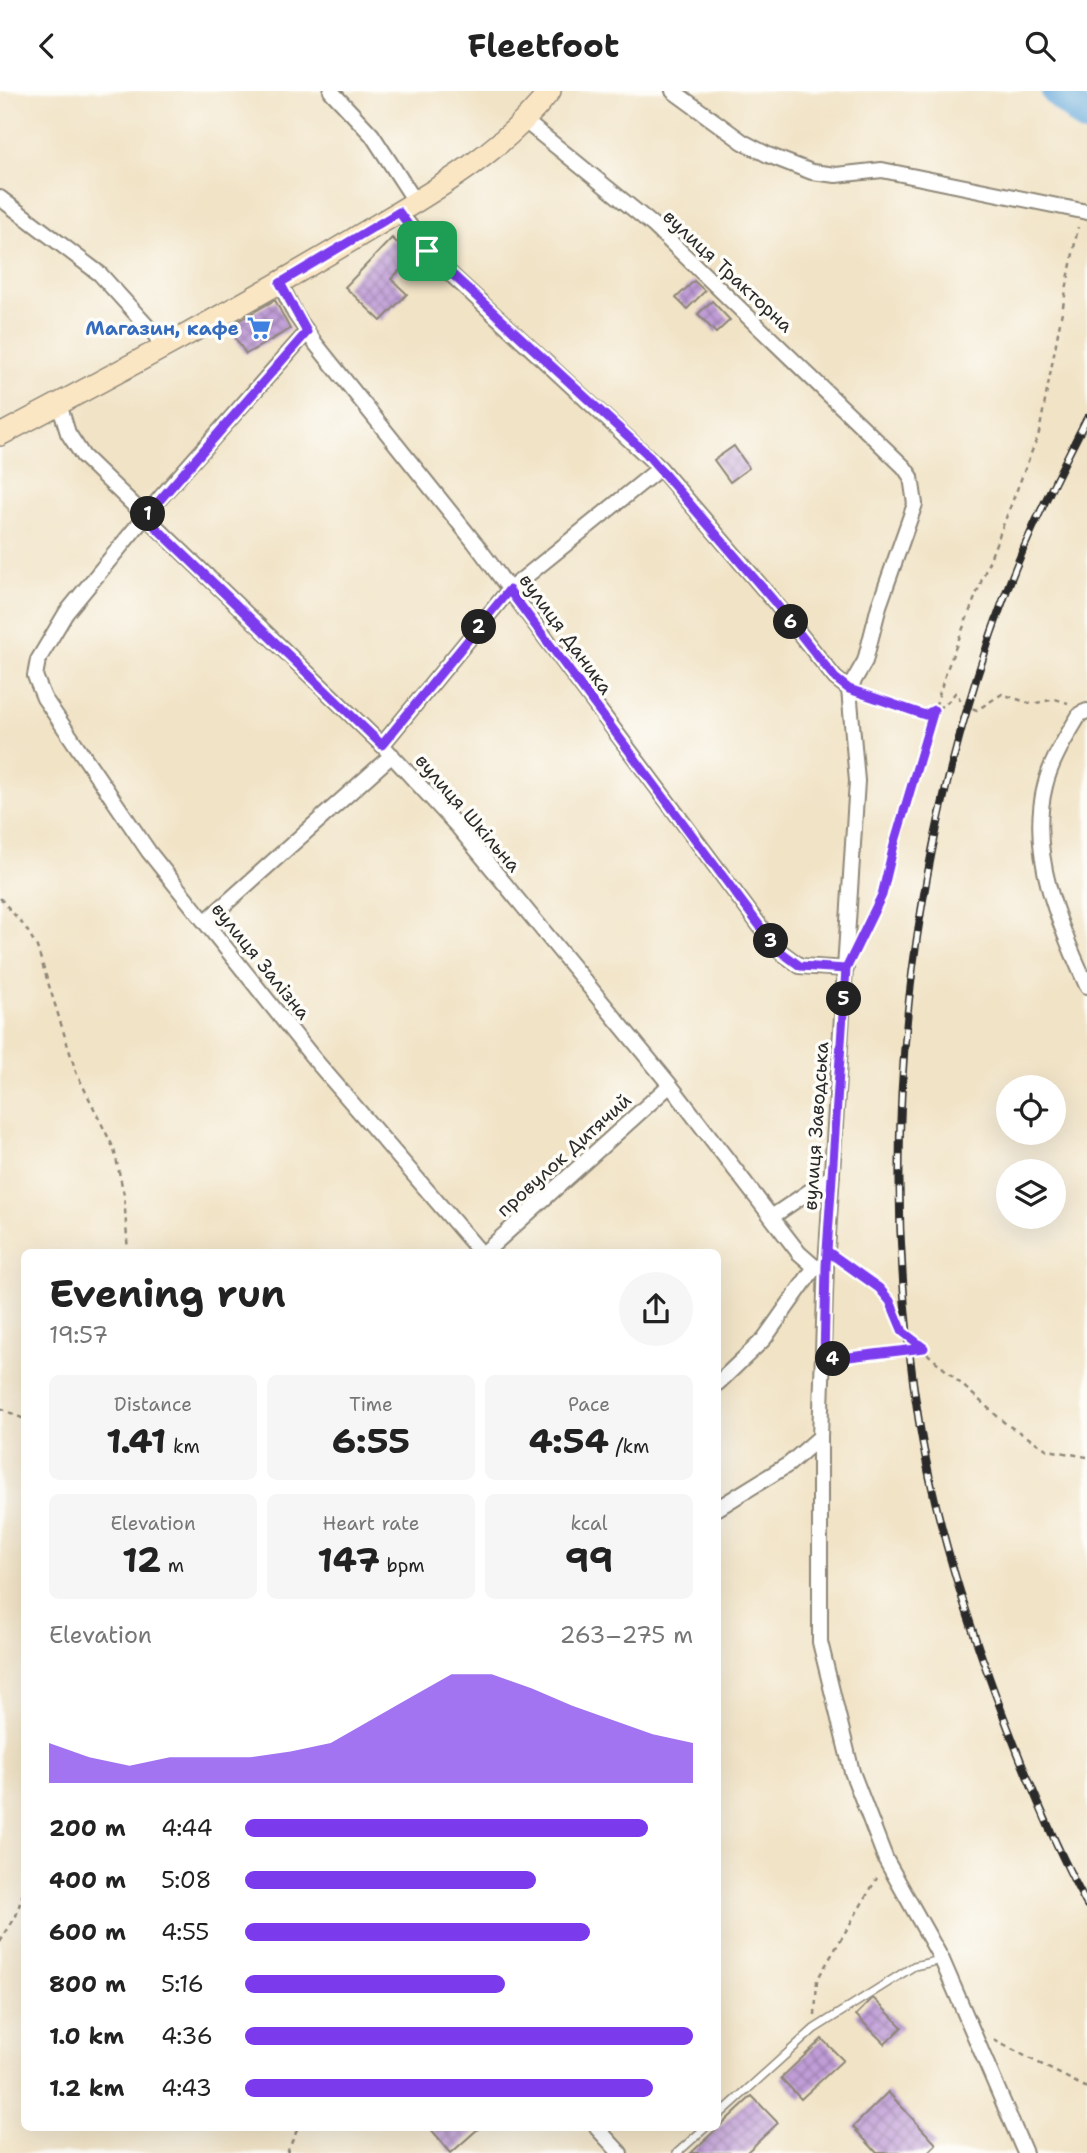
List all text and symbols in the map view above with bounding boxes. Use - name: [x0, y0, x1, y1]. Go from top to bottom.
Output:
- text: Fleetfoot: [468, 24, 619, 67]
- icon: back: [28, 27, 66, 65]
- icon: search: [1021, 27, 1059, 65]
- street label: вулиця Тракторна: [658, 204, 799, 338]
- pin: [397, 221, 457, 281]
- icon: arrive: [408, 232, 446, 270]
- supermarket icon: Магазин, кафе: [245, 314, 273, 342]
- place label: Магазин, кафе: [85, 316, 239, 341]
- pin: 1: [130, 497, 166, 531]
- text: 1: [143, 501, 152, 526]
- street label: вулиця Даника: [514, 569, 618, 700]
- pin: 6: [774, 605, 808, 639]
- pin: 2: [462, 609, 496, 645]
- text: 6: [784, 609, 797, 634]
- text: 2: [472, 614, 485, 639]
- street label: вулиця Шкільна: [410, 749, 526, 877]
- street label: вулиця Залізна: [206, 897, 316, 1025]
- pin: 3: [754, 923, 788, 959]
- text: 3: [764, 928, 777, 953]
- pin: 5: [826, 981, 862, 1017]
- text: 5: [838, 986, 849, 1011]
- street label: вулиця Заводська: [798, 1041, 834, 1211]
- map controls: [996, 1075, 1066, 1229]
- button: locate: [996, 1075, 1066, 1145]
- street label: провулок Дитячий: [491, 1088, 637, 1222]
- button: layers: [996, 1159, 1066, 1229]
- text: Evening run: [49, 1268, 286, 1319]
- button: share: [619, 1272, 693, 1346]
- text: 19:57: [49, 1320, 108, 1350]
- pin: 4: [816, 1341, 850, 1377]
- text: 4: [826, 1346, 839, 1371]
- text: Distance: [114, 1392, 192, 1417]
- text: Time: [349, 1392, 393, 1417]
- text: Pace: [568, 1392, 610, 1417]
- text: 1.41: [106, 1417, 167, 1464]
- text: 6:55: [332, 1417, 410, 1464]
- text: 4:54: [529, 1417, 609, 1464]
- text: km: [167, 1434, 200, 1459]
- text: /km: [609, 1434, 649, 1459]
- text: Elevation: [110, 1511, 196, 1536]
- text: Heart rate: [323, 1511, 419, 1536]
- text: kcal: [571, 1511, 607, 1536]
- text: 12: [122, 1536, 161, 1583]
- text: 147: [317, 1536, 380, 1583]
- text: 99: [565, 1536, 613, 1583]
- text: m: [161, 1553, 184, 1578]
- text: bpm: [380, 1553, 425, 1578]
- text: Elevation: [49, 1620, 152, 1650]
- text: 263–275 m: [560, 1620, 693, 1650]
- text: 200 m: [49, 1813, 126, 1843]
- text: 4:44: [161, 1813, 213, 1843]
- text: 400 m: [49, 1865, 126, 1895]
- text: 5:08: [161, 1865, 212, 1895]
- text: 600 m: [49, 1917, 126, 1947]
- text: 4:55: [161, 1917, 209, 1947]
- text: 800 m: [49, 1969, 126, 1999]
- text: 5:16: [161, 1969, 204, 1999]
- text: 1.0 km: [49, 2021, 124, 2051]
- text: 4:36: [161, 2021, 213, 2051]
- text: 1.2 km: [49, 2073, 125, 2103]
- text: 4:43: [161, 2073, 212, 2103]

